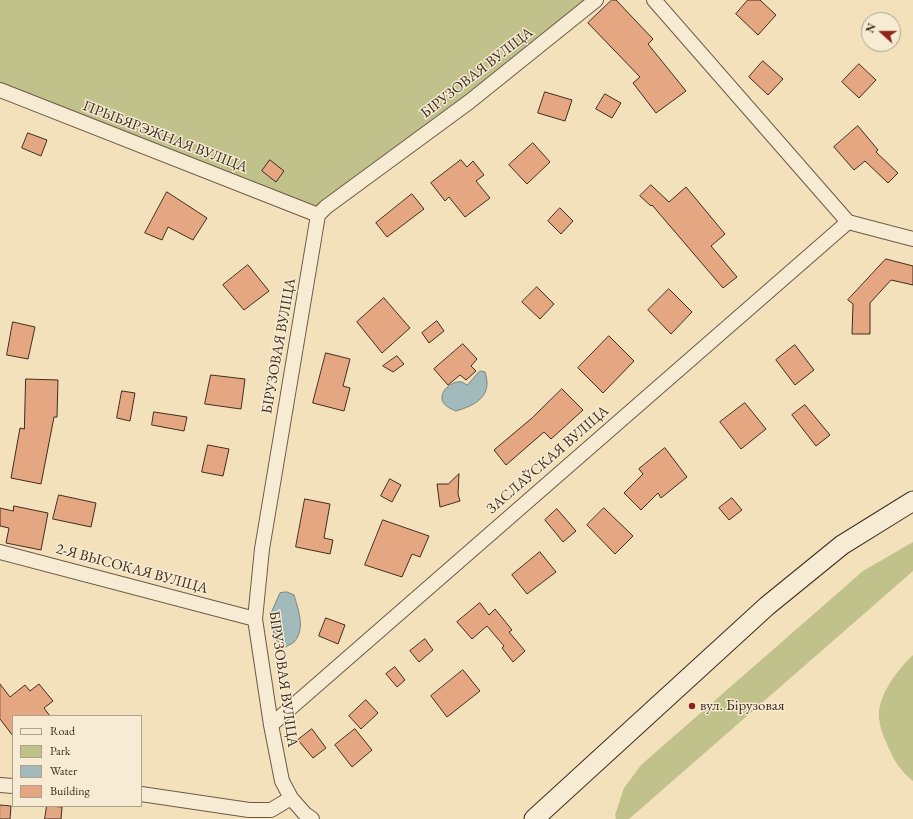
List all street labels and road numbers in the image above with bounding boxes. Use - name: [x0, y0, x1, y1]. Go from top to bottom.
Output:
- street label: БІРУЗОВАЯ ВУЛІЦА: [417, 24, 537, 122]
- street label: ПРЫБЯРЭЖНАЯ ВУЛІЦА: [80, 97, 250, 177]
- street label: БІРУЗОВАЯ ВУЛІЦА: [258, 277, 300, 415]
- street label: ЗАСЛАЎСКАЯ ВУЛІЦА: [483, 402, 613, 518]
- street label: 2-Я ВЫСОКАЯ ВУЛІЦА: [54, 540, 210, 598]
- street label: БІРУЗОВАЯ ВУЛІЦА: [265, 610, 301, 748]

